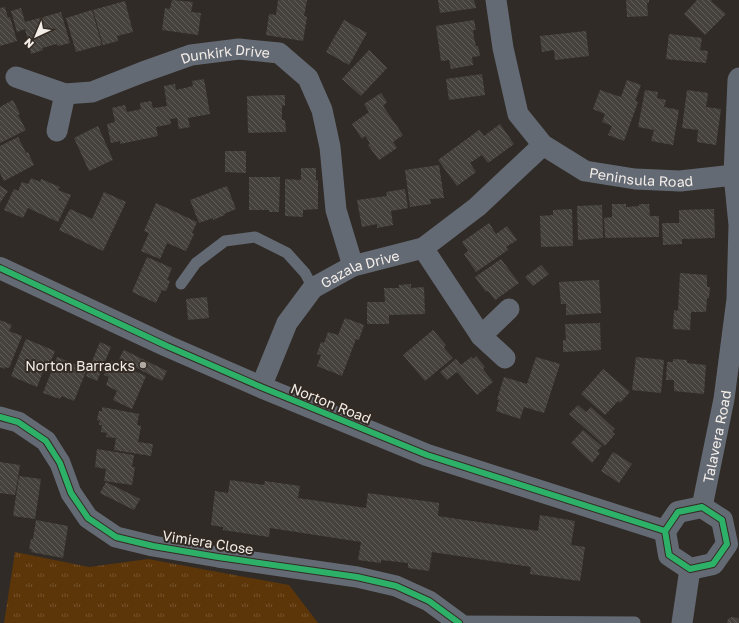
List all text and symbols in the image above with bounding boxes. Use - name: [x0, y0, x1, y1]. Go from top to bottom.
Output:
- north arrow: [16, 16, 56, 56]
- text: N: [21, 36, 36, 51]
- street label: Dunkirk Drive: [178, 40, 271, 67]
- street label: Peninsula Road: [588, 163, 694, 190]
- street label: Gazala Drive: [317, 246, 401, 291]
- place label: Norton Barracks: [25, 357, 135, 374]
- marker: Norton Barracks: [138, 360, 148, 370]
- street label: Norton Road: [288, 379, 374, 427]
- street label: Talavera Road: [699, 389, 734, 484]
- street label: Vimiera Close: [161, 526, 255, 558]

